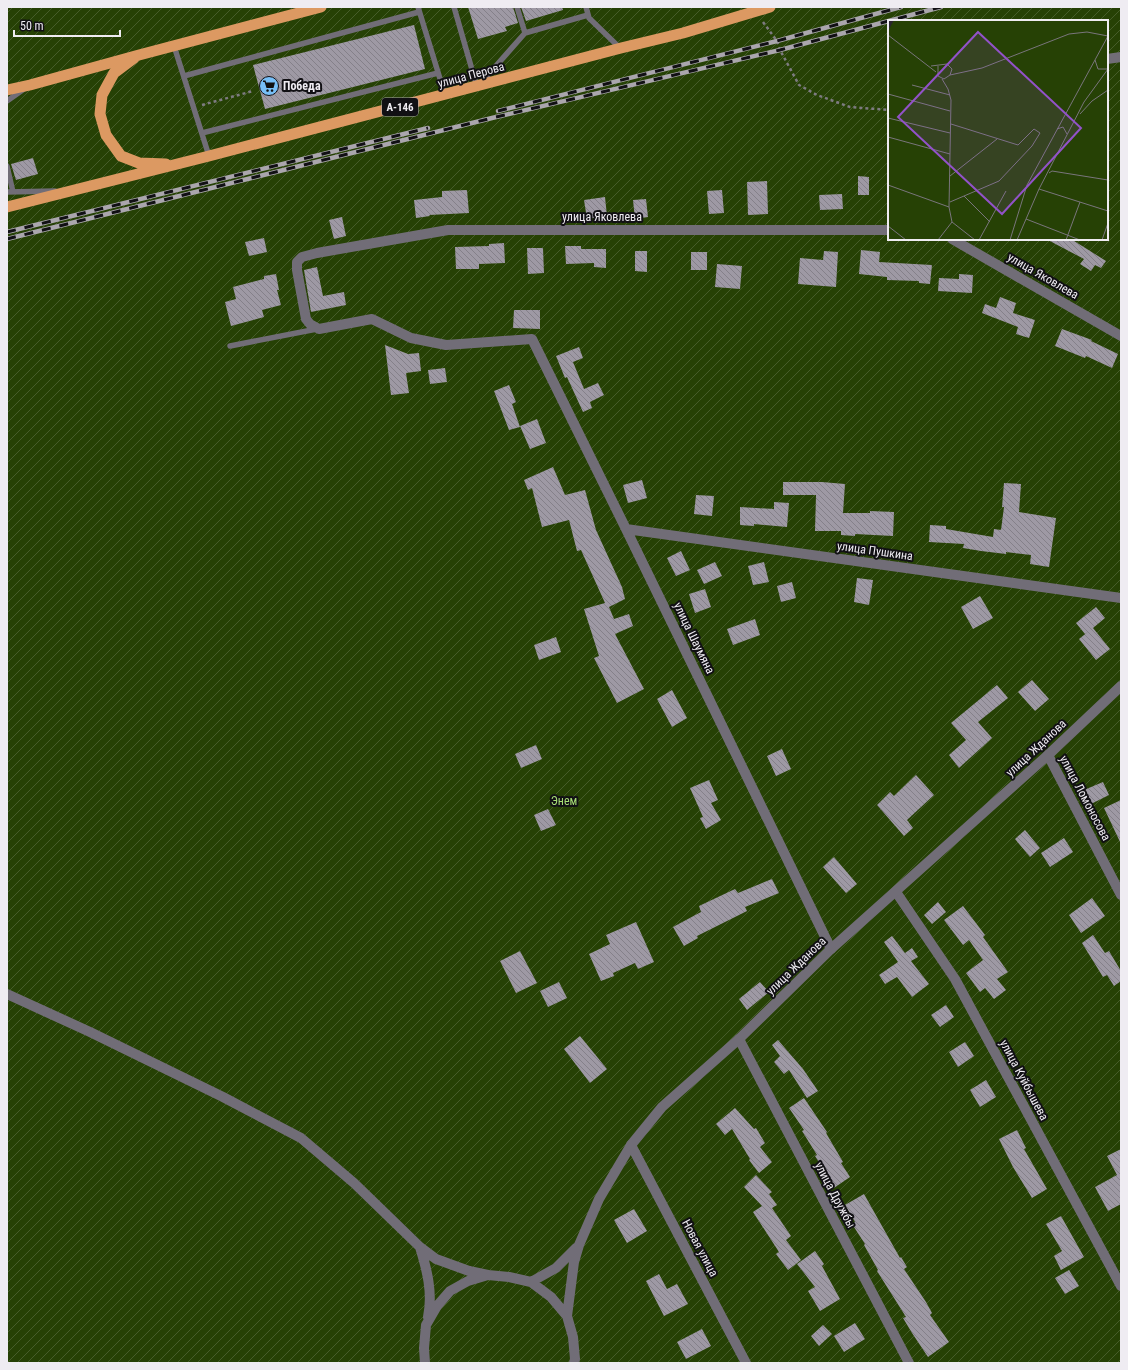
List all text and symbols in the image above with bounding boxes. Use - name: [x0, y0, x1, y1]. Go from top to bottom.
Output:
- scale bar: [14, 12, 120, 38]
- text: 50 m: [20, 19, 44, 33]
- inset map: [888, 20, 1108, 240]
- street label: улица Перова: [436, 59, 506, 91]
- supermarket icon: Победа: [258, 75, 280, 97]
- place label: Победа: [283, 79, 321, 93]
- road number: А-146: [382, 98, 418, 116]
- street label: улица Яковлева: [562, 210, 642, 224]
- street label: улица Яковлева: [1005, 250, 1081, 302]
- street label: улица Пушкина: [836, 539, 914, 563]
- street label: улица Шаумяна: [671, 600, 717, 676]
- street label: улица Жданова: [1003, 716, 1069, 780]
- street label: улица Ломоносова: [1057, 753, 1113, 843]
- park label: Энем: [551, 794, 577, 808]
- street label: улица Жданова: [763, 934, 829, 998]
- street label: улица Куйбышева: [997, 1037, 1051, 1123]
- street label: улица Дружбы: [812, 1160, 858, 1230]
- street label: Новая улица: [679, 1217, 721, 1279]

